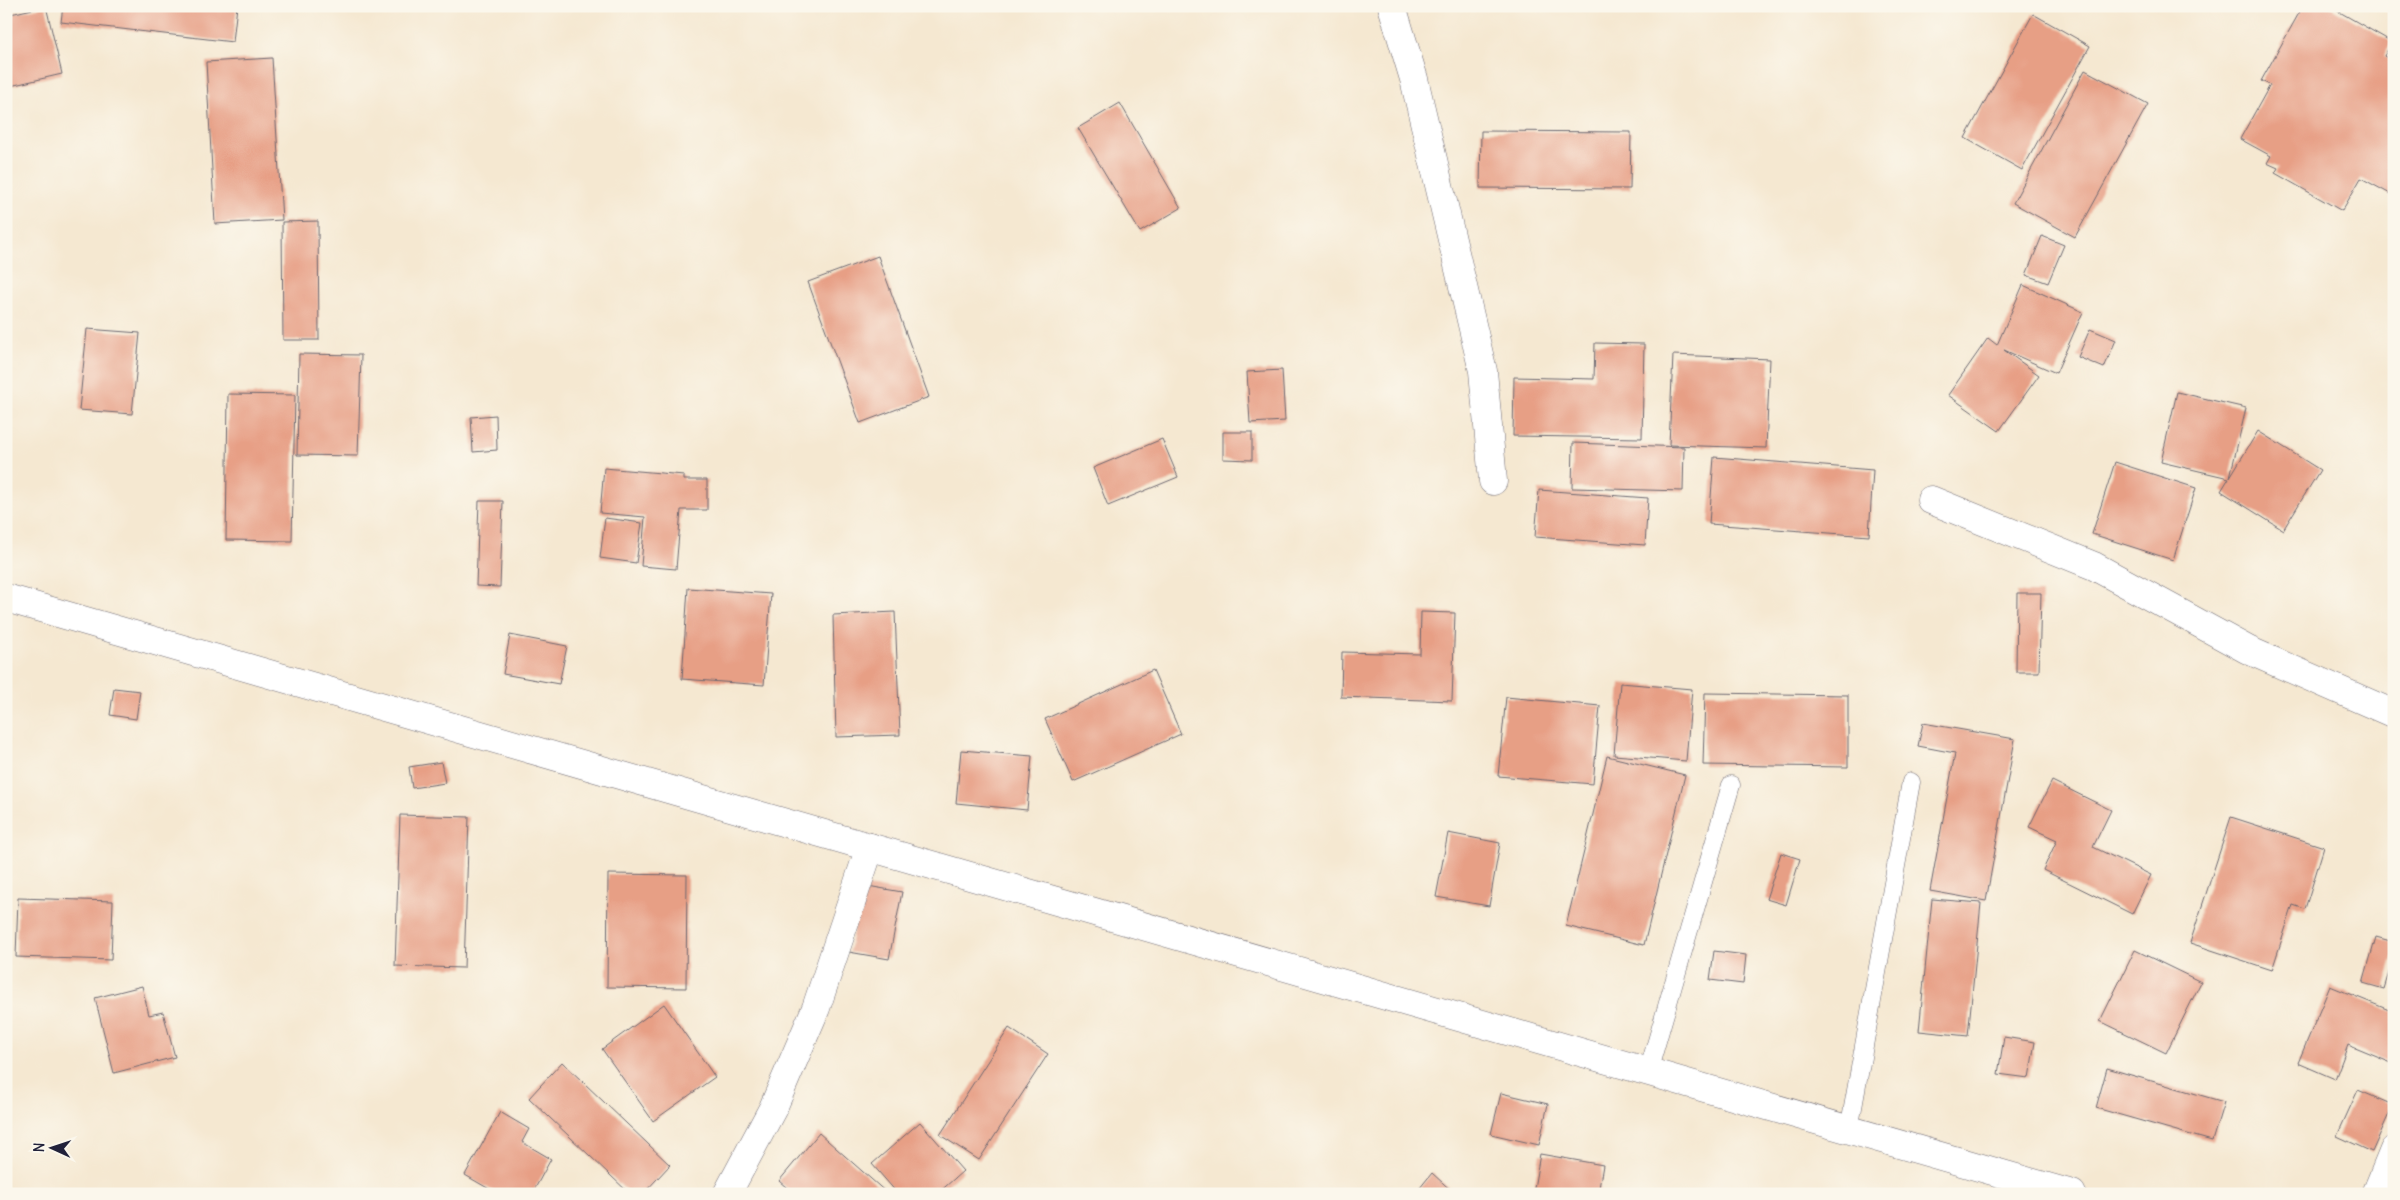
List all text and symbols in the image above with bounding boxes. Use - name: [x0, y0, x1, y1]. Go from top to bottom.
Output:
- north arrow: [28, 1122, 78, 1172]
- text: N: [30, 1142, 48, 1153]

